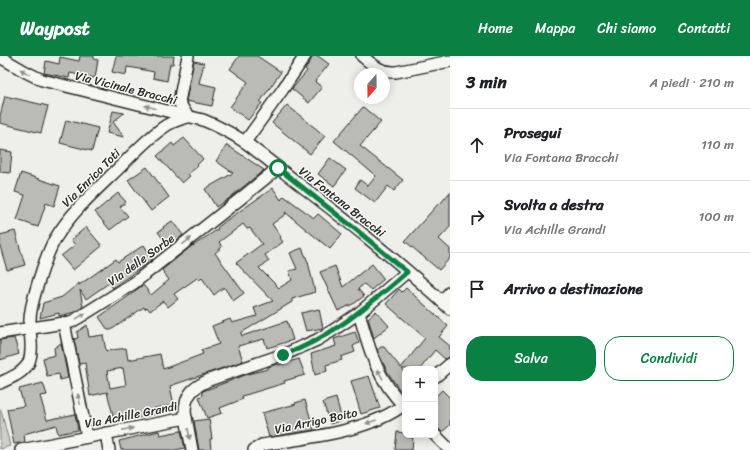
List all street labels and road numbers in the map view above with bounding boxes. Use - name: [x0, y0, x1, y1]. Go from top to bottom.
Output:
- street label: Via Vicinale Bracchi: [73, 65, 180, 111]
- street label: Via Enrico Toti: [56, 143, 126, 213]
- street label: Via Fontana Bracchi: [294, 161, 391, 244]
- street label: Via delle Sorbe: [103, 228, 179, 292]
- street label: Via Achille Grandi: [83, 395, 180, 435]
- street label: Via Arrigo Boito: [273, 401, 359, 441]

